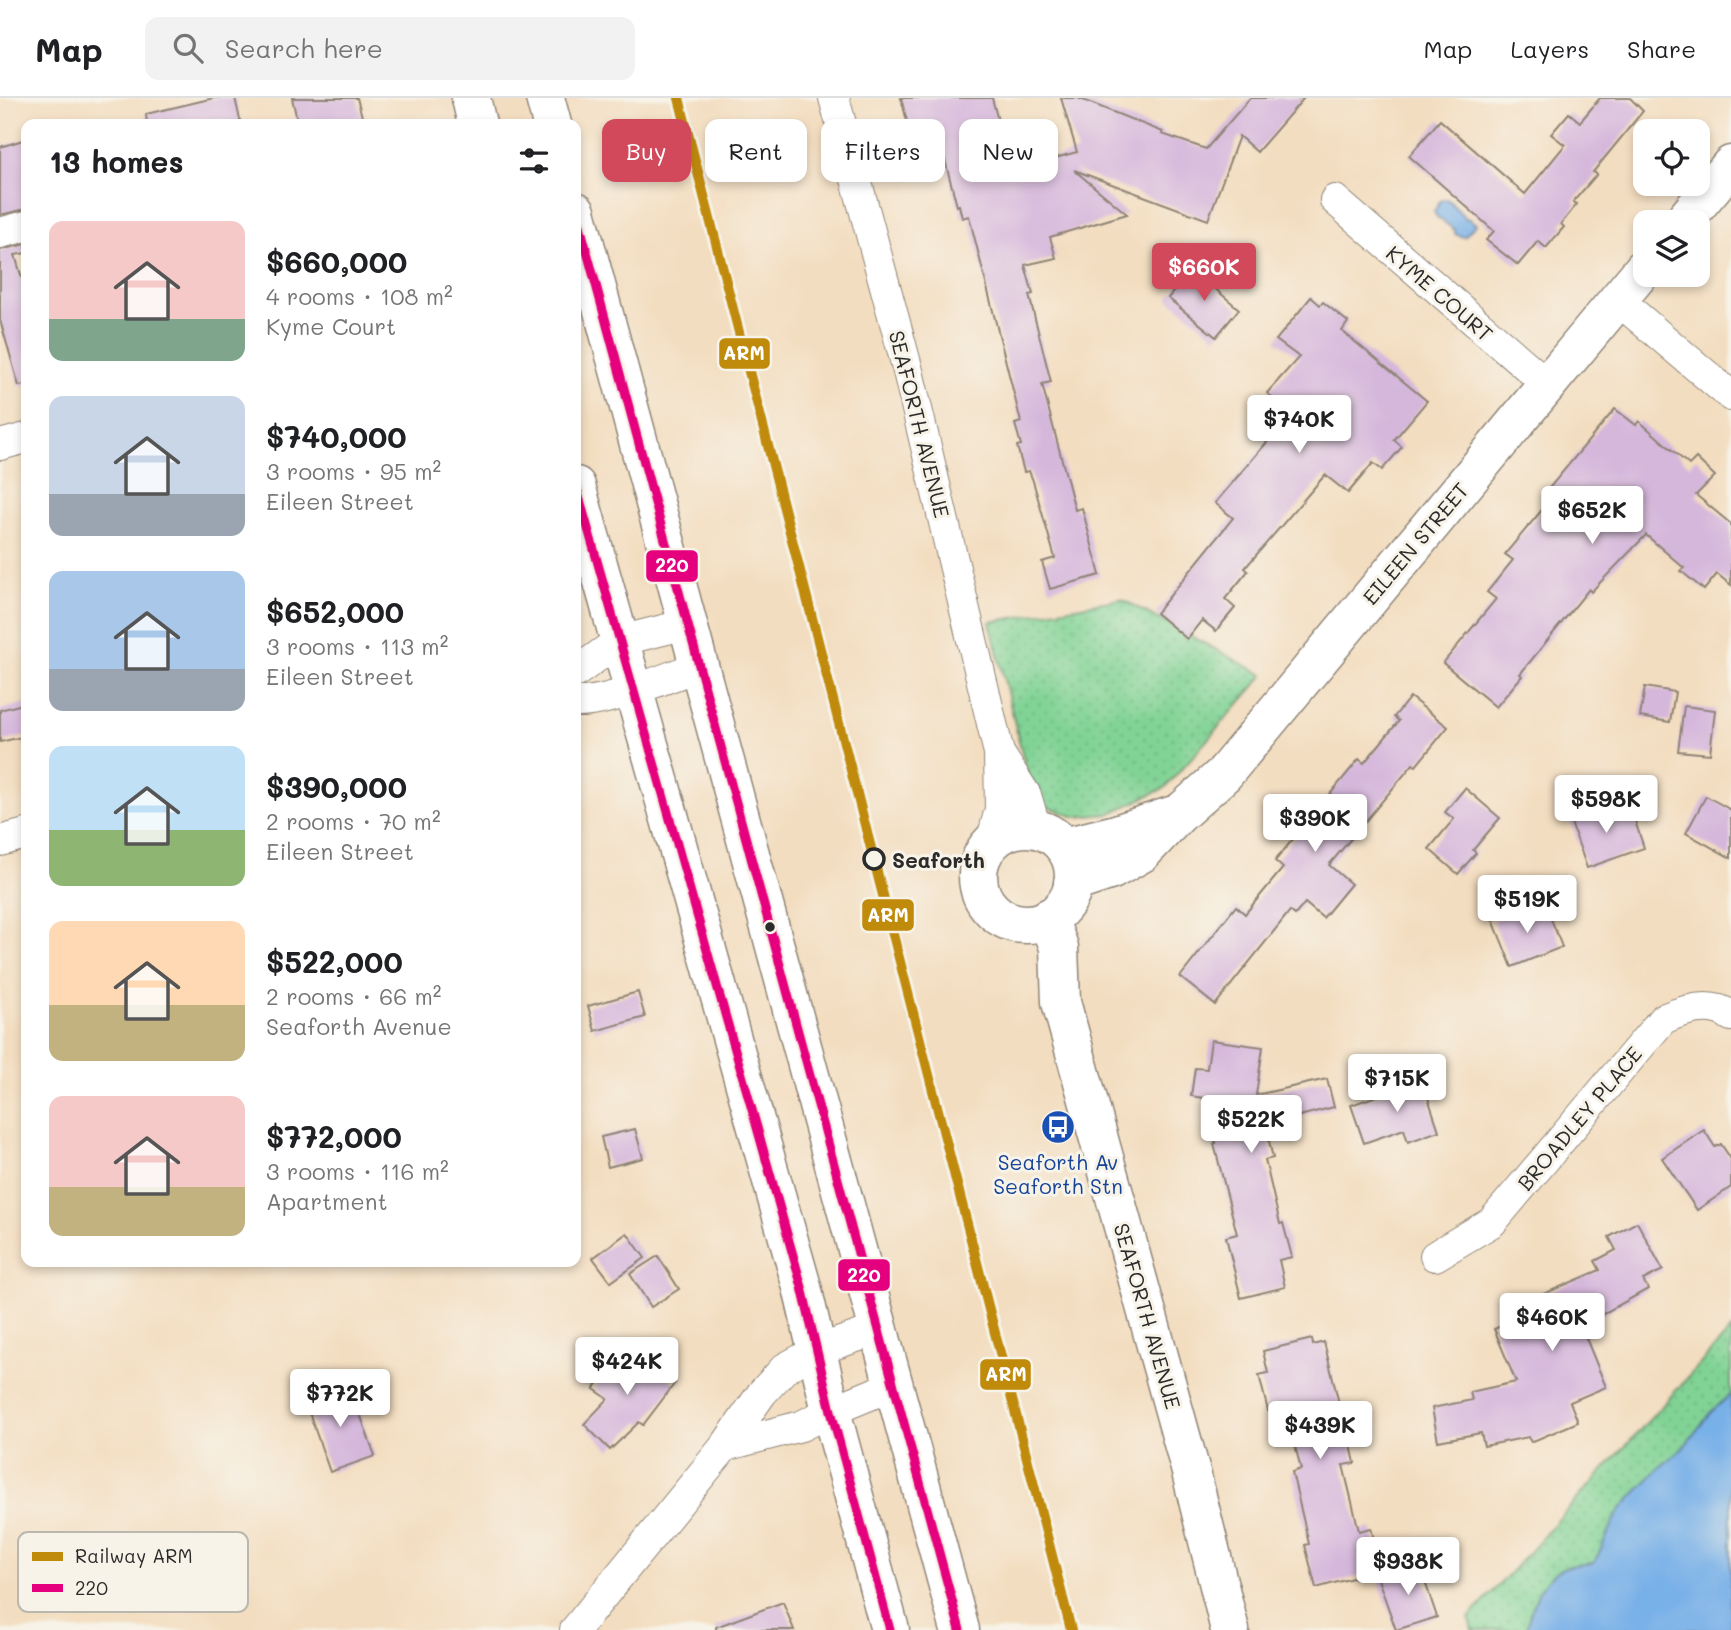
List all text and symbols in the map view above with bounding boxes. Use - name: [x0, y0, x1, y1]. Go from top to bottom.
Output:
- search box: [145, 17, 635, 80]
- text: Map: [35, 27, 103, 70]
- icon: search: [169, 29, 207, 67]
- text: Search here: [225, 31, 383, 65]
- text: Map: [1424, 33, 1472, 64]
- text: Layers: [1510, 33, 1589, 64]
- text: Share: [1627, 33, 1696, 64]
- chip: Buy: [602, 119, 691, 182]
- chip: Rent: [705, 119, 807, 182]
- chip: Filters: [821, 119, 945, 182]
- chip: New: [959, 119, 1058, 182]
- map controls: [1633, 119, 1710, 287]
- button: locate: [1633, 119, 1710, 196]
- text: 13 homes: [49, 141, 184, 181]
- icon: filters: [515, 142, 553, 180]
- button: layers: [1633, 210, 1710, 287]
- street label: KYME COURT: [1381, 239, 1499, 347]
- text: $660,000: [266, 241, 407, 281]
- pin: $660K: [1155, 244, 1253, 303]
- icon: home: [105, 249, 189, 333]
- text: $660K: [1168, 251, 1240, 281]
- text: 4 rooms · 108 m²: [266, 281, 453, 311]
- text: Kyme Court: [266, 311, 396, 341]
- street label: SEAFORTH AVENUE: [884, 328, 956, 520]
- line badge: ARM: [718, 337, 771, 370]
- text: ARM: [723, 340, 765, 365]
- pin: $740K: [1250, 396, 1348, 455]
- text: $740K: [1263, 403, 1335, 433]
- text: $740,000: [266, 416, 407, 456]
- icon: home: [105, 424, 189, 508]
- text: 3 rooms · 95 m²: [266, 456, 441, 486]
- street label: EILEEN STREET: [1356, 476, 1474, 610]
- text: Eileen Street: [266, 486, 414, 516]
- pin: $652K: [1543, 486, 1641, 546]
- text: $652K: [1557, 494, 1627, 524]
- line badge: 220: [645, 549, 699, 583]
- text: 220: [655, 552, 689, 577]
- text: $652,000: [266, 591, 404, 631]
- icon: home: [105, 599, 189, 683]
- text: 3 rooms · 113 m²: [266, 631, 448, 661]
- text: Eileen Street: [266, 661, 414, 691]
- text: $390,000: [266, 766, 407, 806]
- icon: home: [105, 774, 189, 858]
- pin: $598K: [1557, 776, 1655, 835]
- text: $598K: [1571, 783, 1641, 813]
- pin: $390K: [1266, 794, 1364, 854]
- text: $390K: [1279, 802, 1351, 832]
- text: 2 rooms · 70 m²: [266, 806, 441, 836]
- text: Eileen Street: [266, 836, 414, 866]
- place label: Seaforth: [892, 846, 985, 873]
- marker: Seaforth: [863, 848, 885, 870]
- pin: $519K: [1478, 876, 1576, 935]
- text: $519K: [1494, 883, 1560, 913]
- line badge: ARM: [861, 898, 915, 932]
- text: ARM: [867, 902, 909, 927]
- unlabelled marker: [763, 920, 777, 934]
- text: $522,000: [266, 941, 403, 981]
- icon: home: [105, 949, 189, 1033]
- text: 2 rooms · 66 m²: [266, 981, 441, 1011]
- text: Seaforth Avenue: [266, 1011, 452, 1041]
- street label: BROADLEY PLACE: [1511, 1040, 1647, 1196]
- pin: $715K: [1348, 1054, 1446, 1114]
- text: $715K: [1364, 1062, 1430, 1092]
- pin: $522K: [1202, 1096, 1300, 1155]
- text: $522K: [1217, 1103, 1285, 1133]
- bus stop icon: Seaforth Av Seaforth Stn: [1039, 1108, 1077, 1146]
- text: $772,000: [266, 1116, 402, 1156]
- icon: home: [105, 1124, 189, 1208]
- place label: Seaforth Av Seaforth Stn: [993, 1148, 1123, 1199]
- text: 3 rooms · 116 m²: [266, 1156, 449, 1186]
- text: Apartment: [266, 1186, 388, 1216]
- street label: SEAFORTH AVENUE: [1109, 1220, 1187, 1412]
- line badge: 220: [837, 1258, 891, 1292]
- text: 220: [847, 1262, 881, 1287]
- pin: $460K: [1503, 1294, 1601, 1353]
- text: $460K: [1516, 1301, 1588, 1331]
- pin: $424K: [578, 1338, 676, 1397]
- text: $424K: [591, 1345, 663, 1375]
- line badge: ARM: [979, 1358, 1032, 1391]
- text: ARM: [985, 1361, 1027, 1386]
- pin: $772K: [291, 1370, 389, 1429]
- text: $772K: [306, 1377, 374, 1407]
- pin: $439K: [1271, 1402, 1369, 1461]
- text: $439K: [1284, 1409, 1356, 1439]
- legend: [18, 1532, 248, 1612]
- pin: $938K: [1359, 1538, 1457, 1597]
- text: Railway ARM: [75, 1543, 193, 1568]
- text: $938K: [1372, 1545, 1444, 1575]
- text: 220: [75, 1575, 108, 1600]

